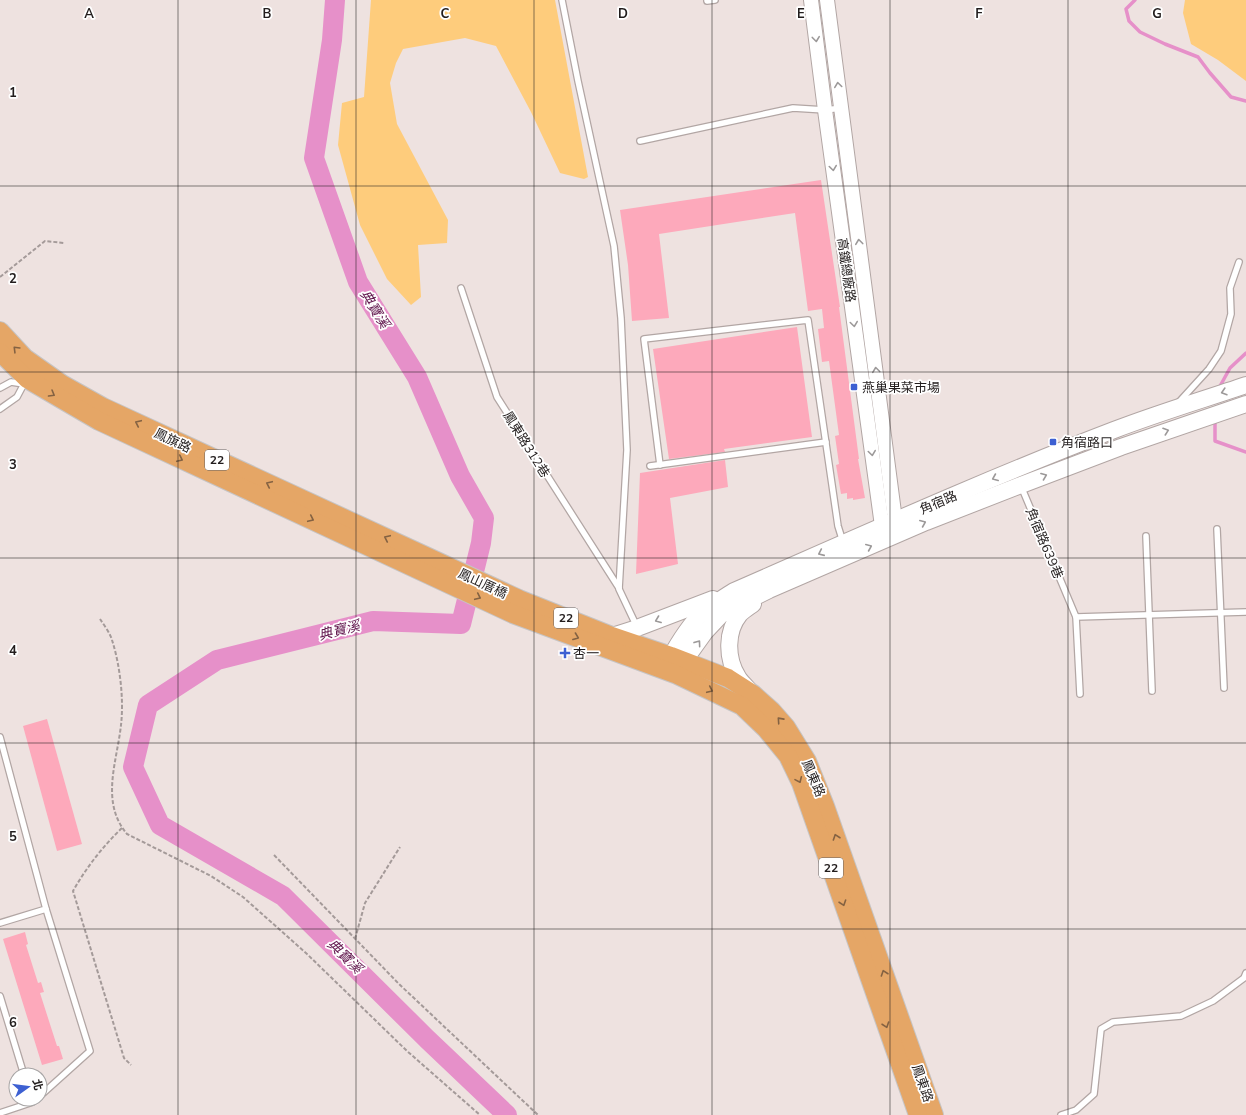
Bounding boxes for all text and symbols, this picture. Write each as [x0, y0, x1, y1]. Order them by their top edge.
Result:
text: A [84, 5, 94, 23]
text: B [263, 5, 272, 23]
text: C [441, 5, 450, 23]
text: D [618, 5, 628, 23]
text: E [797, 5, 805, 23]
text: F [975, 5, 983, 23]
text: G [1152, 5, 1162, 23]
one-way arrow [811, 36, 820, 42]
one-way arrow [834, 82, 843, 88]
text: 1 [9, 84, 17, 102]
one-way arrow [828, 165, 837, 171]
street label: 高鐵總廠路 [833, 237, 859, 304]
one-way arrow [855, 238, 864, 245]
text: 2 [9, 270, 17, 288]
water label: 典寶溪 [355, 286, 395, 334]
one-way arrow [849, 321, 858, 327]
one-way arrow [13, 346, 21, 353]
one-way arrow [871, 367, 880, 374]
place label: 燕巢果菜市場 [862, 379, 940, 397]
marker: 燕巢果菜市場 [849, 382, 859, 392]
one-way arrow [1220, 388, 1227, 396]
one-way arrow [48, 390, 55, 397]
street label: 鳳東路312巷 [499, 408, 554, 481]
one-way arrow [135, 420, 142, 428]
street label: 鳳旗路 [151, 425, 194, 457]
one-way arrow [1162, 428, 1169, 436]
place label: 角宿路口 [1061, 434, 1113, 452]
marker: 角宿路口 [1048, 437, 1058, 447]
road number: 22 [205, 450, 229, 470]
one-way arrow [867, 450, 876, 456]
one-way arrow [176, 454, 184, 462]
text: 3 [9, 456, 17, 474]
one-way arrow [1040, 472, 1047, 480]
one-way arrow [991, 473, 999, 481]
one-way arrow [265, 481, 273, 489]
street label: 角宿路 [917, 487, 960, 519]
street label: 角宿路639巷 [1021, 505, 1067, 582]
one-way arrow [307, 514, 314, 522]
one-way arrow [919, 520, 926, 528]
one-way arrow [383, 535, 391, 543]
one-way arrow [865, 544, 873, 552]
one-way arrow [817, 548, 825, 556]
street label: 鳳山厝橋 [455, 565, 510, 603]
one-way arrow [474, 592, 482, 600]
road number: 22 [554, 608, 578, 628]
water label: 典寶溪 [316, 616, 364, 645]
one-way arrow [654, 616, 661, 624]
one-way arrow [573, 633, 580, 641]
one-way arrow [693, 640, 700, 647]
text: 4 [9, 642, 17, 660]
place label: 杏一 [573, 645, 599, 663]
marker: 杏一 [560, 648, 570, 658]
one-way arrow [706, 685, 714, 693]
one-way arrow [778, 718, 785, 725]
street label: 鳳東路 [797, 757, 829, 800]
one-way arrow [794, 776, 802, 784]
text: 5 [9, 828, 17, 846]
one-way arrow [832, 833, 841, 840]
road number: 22 [819, 858, 843, 878]
one-way arrow [838, 899, 847, 906]
water label: 典寶溪 [323, 935, 368, 979]
one-way arrow [880, 969, 889, 976]
text: 6 [9, 1014, 17, 1032]
one-way arrow [882, 1022, 890, 1029]
street label: 鳳東路 [907, 1062, 937, 1105]
north arrow [8, 1067, 48, 1107]
text: 北 [29, 1078, 46, 1092]

